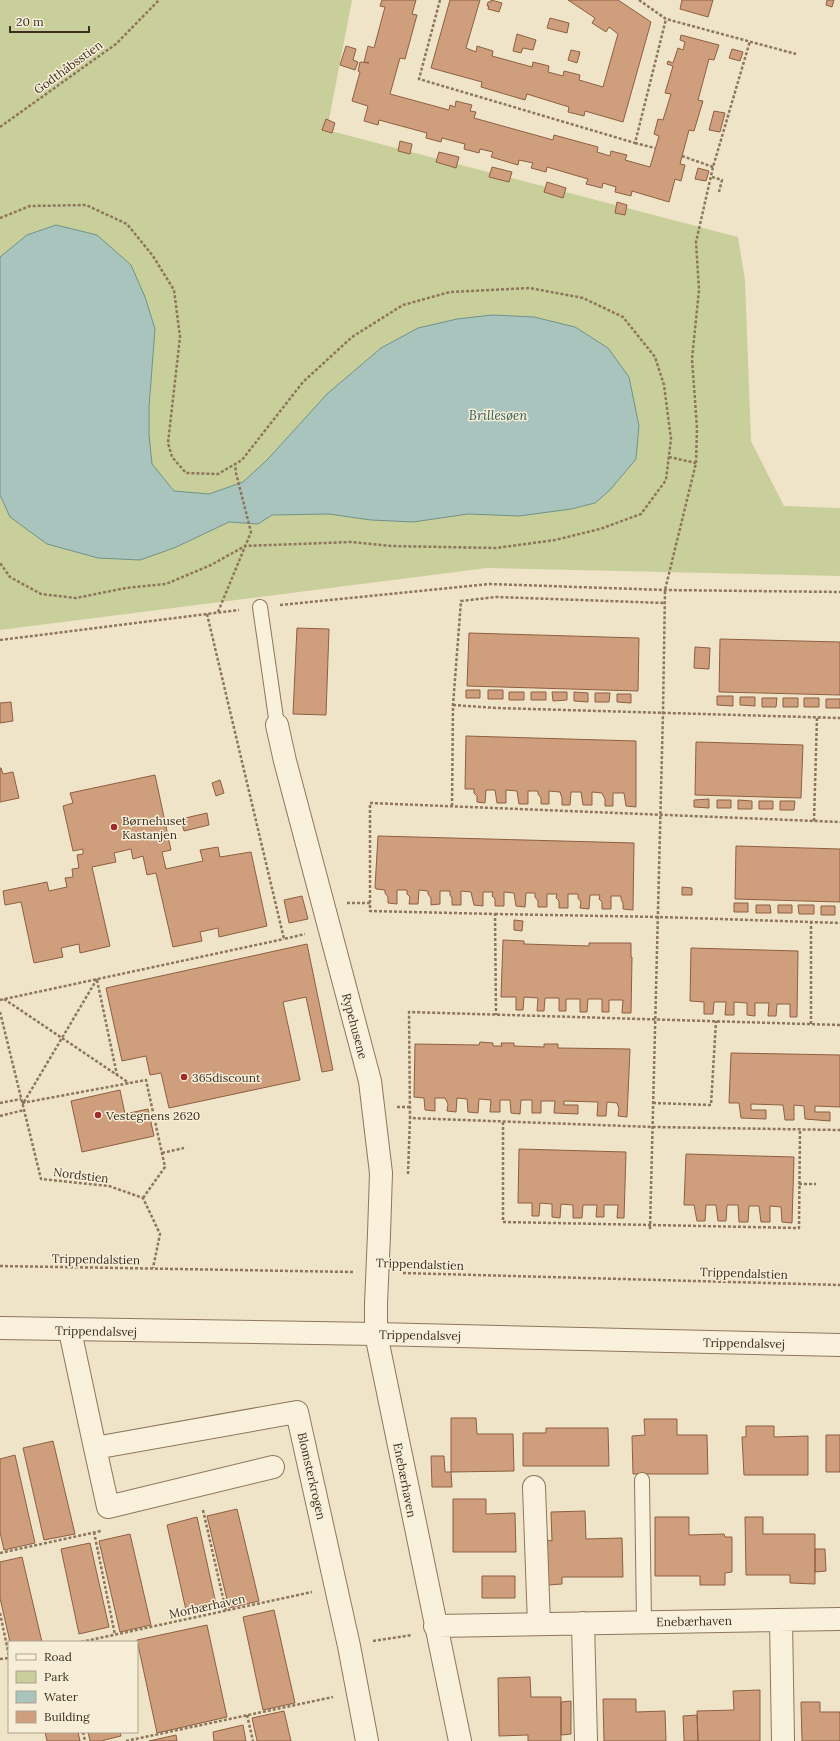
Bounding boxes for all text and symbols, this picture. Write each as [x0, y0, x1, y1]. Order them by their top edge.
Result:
scale bar [10, 8, 89, 34]
text: 20 m [16, 14, 44, 29]
street label: Godthåbsstien [31, 37, 105, 97]
water label: Brillesøen [469, 407, 527, 424]
place label: Børnehuset Kastanjen [122, 813, 187, 842]
marker: Børnehuset Kastanjen [109, 822, 119, 832]
street label: Rypehusene [339, 991, 371, 1061]
place label: 365discount [192, 1070, 261, 1085]
marker: 365discount [179, 1072, 189, 1082]
place label: Vestegnens 2620 [105, 1108, 200, 1123]
marker: Vestegnens 2620 [93, 1110, 103, 1120]
street label: Nordstien [52, 1164, 110, 1186]
street label: Trippendalstien [52, 1251, 140, 1267]
street label: Trippendalstien [376, 1255, 464, 1273]
street label: Trippendalstien [700, 1264, 788, 1282]
street label: Trippendalsvej [55, 1323, 137, 1339]
street label: Trippendalsvej [379, 1327, 461, 1343]
street label: Trippendalsvej [703, 1335, 785, 1351]
street label: Blomsterkrogen [295, 1431, 329, 1521]
street label: Enebærhaven [390, 1441, 420, 1519]
street label: Morbærhaven [167, 1591, 247, 1621]
street label: Enebærhaven [656, 1613, 732, 1629]
legend [8, 1641, 138, 1733]
text: Road [44, 1649, 72, 1664]
text: Park [44, 1669, 70, 1684]
text: Water [44, 1689, 79, 1704]
text: Building [44, 1709, 90, 1724]

